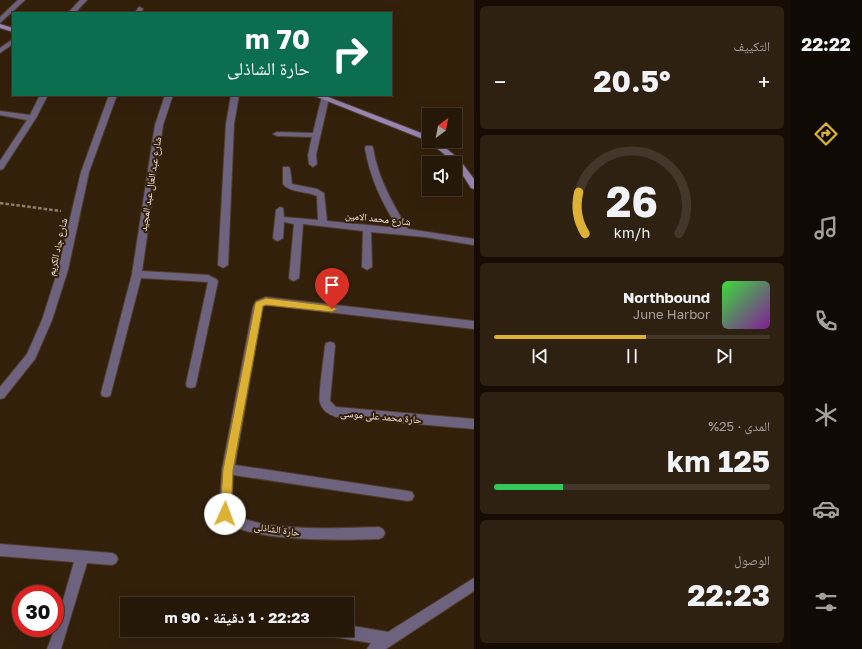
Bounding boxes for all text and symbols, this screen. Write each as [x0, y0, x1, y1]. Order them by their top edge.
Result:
text: 70 m [245, 22, 310, 55]
icon: right [324, 28, 376, 80]
text: 22:22 [801, 33, 851, 55]
text: التكييف [734, 38, 770, 54]
text: حارة الشاذلى [227, 57, 310, 79]
text: 20.5° [593, 63, 671, 99]
text: − [494, 68, 506, 95]
text: + [758, 68, 770, 95]
north arrow [422, 108, 462, 148]
map controls [422, 108, 462, 196]
icon: directions [812, 120, 840, 148]
street label: شارع عبد العال عبد المجيد [137, 136, 164, 232]
button: sound [422, 156, 462, 196]
text: 26 [606, 176, 658, 226]
street label: شارع محمد الامين [345, 209, 412, 228]
icon: music [812, 214, 840, 242]
street label: شارع جاد الكريم [45, 217, 72, 277]
text: km/h [614, 223, 650, 240]
pin [315, 268, 349, 309]
icon: arrive [321, 274, 343, 296]
text: Northbound [623, 288, 710, 306]
text: June Harbor [633, 306, 710, 322]
icon: phone [812, 307, 840, 335]
icon: previous [529, 345, 551, 367]
icon: pause [621, 345, 643, 367]
icon: next [713, 345, 735, 367]
icon: climate [812, 401, 840, 429]
street label: حارة محمد على موسى [340, 406, 423, 427]
text: المدى · 25% [708, 418, 770, 434]
text: 125 km [667, 443, 770, 479]
position arrow [204, 493, 246, 535]
icon: car [812, 495, 840, 523]
street label: حارة الشاذلى [253, 520, 301, 539]
text: الوصول [734, 552, 770, 568]
text: 22:23 [687, 577, 770, 613]
speed limit sign: 30 [12, 585, 64, 637]
icon: filters [812, 588, 840, 616]
text: 22:23 · 1 دقيقة · 90 m [164, 608, 310, 626]

